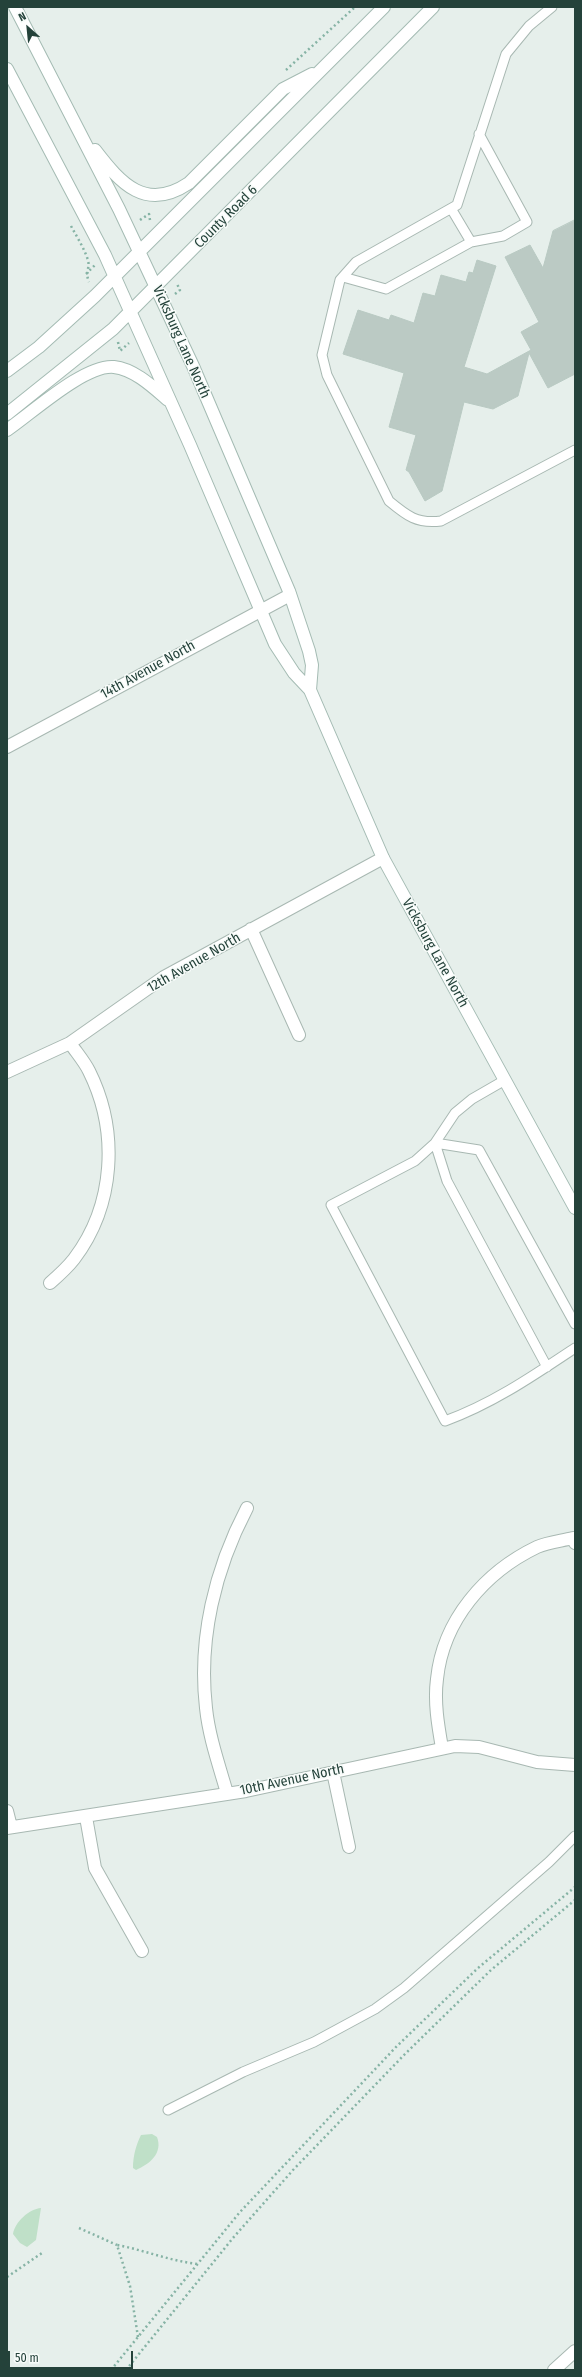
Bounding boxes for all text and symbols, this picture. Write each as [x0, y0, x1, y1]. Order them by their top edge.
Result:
north arrow [8, 8, 48, 48]
text: N [16, 10, 28, 24]
street label: County Road 6 [191, 182, 261, 252]
street label: Vicksburg Lane North [149, 283, 213, 401]
street label: 14th Avenue North [98, 637, 198, 703]
street label: Vicksburg Lane North [398, 896, 472, 1010]
street label: 12th Avenue North [144, 929, 244, 997]
street label: 10th Avenue North [238, 1761, 346, 1799]
scale bar [10, 2343, 135, 2369]
text: 50 m [15, 2351, 39, 2365]

